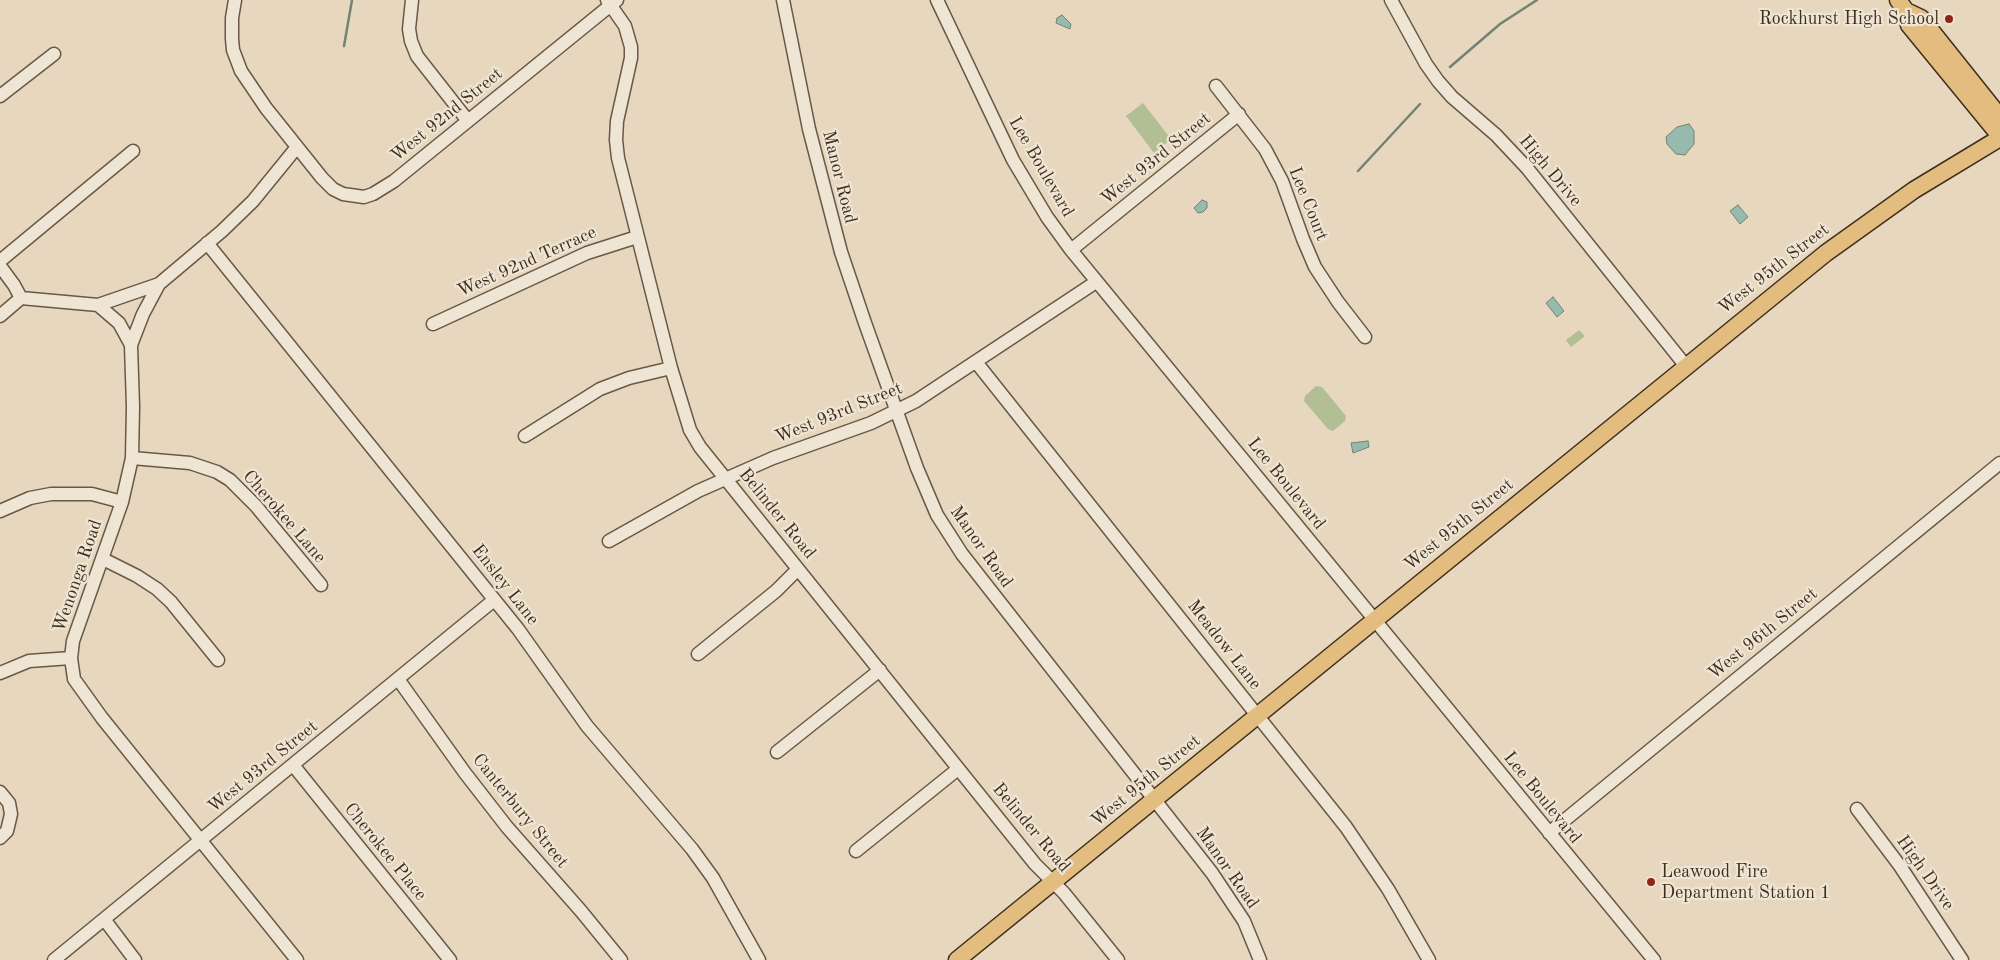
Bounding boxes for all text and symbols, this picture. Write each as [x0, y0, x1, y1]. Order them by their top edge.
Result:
place label: Rockhurst High School [1759, 8, 1939, 30]
marker: Rockhurst High School [1943, 13, 1955, 25]
street label: West 92nd Street [387, 63, 507, 167]
street label: West 93rd Street [1097, 108, 1215, 210]
street label: Lee Boulevard [1004, 113, 1078, 221]
street label: Manor Road [817, 128, 861, 226]
street label: High Drive [1514, 131, 1586, 211]
street label: Lee Court [1283, 164, 1333, 244]
street label: West 95th Street [1714, 219, 1834, 319]
street label: West 92nd Terrace [454, 222, 600, 302]
street label: West 93rd Street [772, 378, 906, 448]
street label: Lee Boulevard [1242, 434, 1330, 534]
street label: Belinder Road [734, 464, 820, 564]
street label: Cherokee Lane [238, 466, 330, 568]
street label: West 95th Street [1400, 474, 1518, 576]
street label: Manor Road [945, 502, 1017, 592]
street label: Wenonga Road [49, 517, 107, 635]
street label: Ensley Lane [467, 540, 543, 630]
street label: West 96th Street [1704, 583, 1822, 685]
street label: Meadow Lane [1182, 596, 1266, 694]
street label: West 93rd Street [204, 716, 322, 818]
street label: West 95th Street [1087, 730, 1205, 832]
street label: Lee Boulevard [1498, 748, 1586, 848]
street label: Canterbury Street [467, 749, 573, 873]
street label: Belinder Road [987, 779, 1075, 877]
street label: Cherokee Place [339, 799, 431, 905]
street label: Manor Road [1191, 823, 1263, 913]
street label: High Drive [1891, 831, 1959, 915]
place label: Leawood Fire Department Station 1 [1661, 861, 1830, 904]
marker: Leawood Fire Department Station 1 [1645, 876, 1657, 888]

